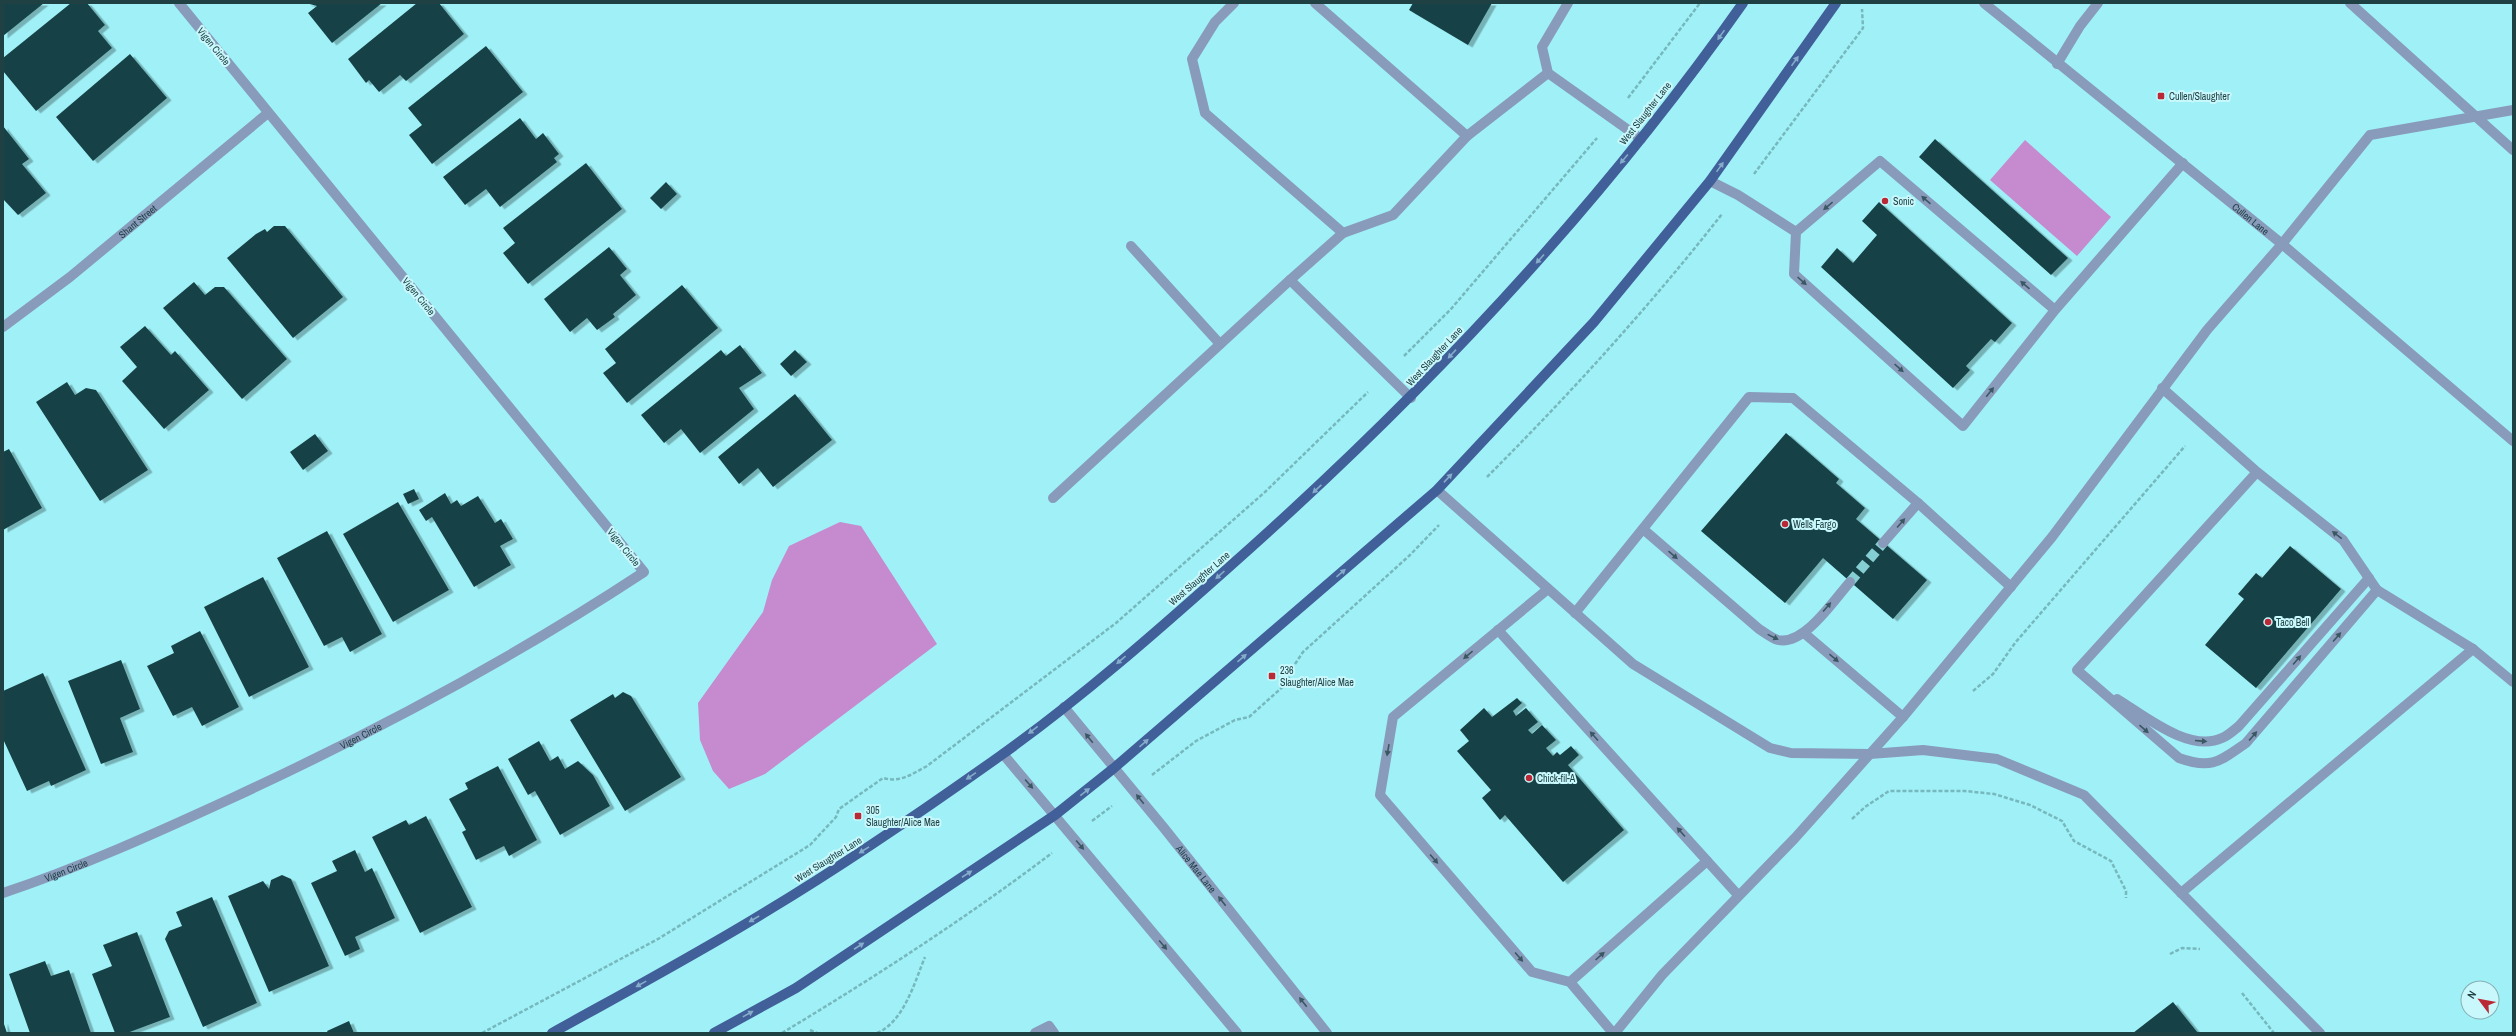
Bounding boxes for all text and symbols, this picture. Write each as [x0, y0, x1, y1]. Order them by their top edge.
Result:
street label: Vigen Circle [194, 25, 233, 68]
one-way arrow [1717, 30, 1725, 40]
one-way arrow [1791, 56, 1799, 66]
street label: West Slaughter Lane [1617, 79, 1674, 147]
place label: Cullen/Slaughter [2169, 90, 2230, 103]
marker: Cullen/Slaughter [2156, 91, 2166, 101]
one-way arrow [1619, 154, 1628, 165]
one-way arrow [1716, 162, 1724, 173]
place label: Sonic [1893, 195, 1914, 208]
marker: Sonic [1880, 196, 1890, 206]
one-way arrow [1921, 196, 1932, 205]
street label: Cullen Lane [2229, 200, 2272, 238]
one-way arrow [1822, 201, 1833, 210]
street label: Shant Street [116, 202, 160, 241]
one-way arrow [1535, 253, 1544, 264]
street label: Vigen Circle [399, 275, 438, 318]
one-way arrow [1797, 277, 1807, 286]
one-way arrow [2020, 280, 2030, 290]
street label: West Slaughter Lane [1404, 324, 1465, 389]
one-way arrow [1448, 350, 1457, 359]
one-way arrow [1893, 364, 1904, 373]
one-way arrow [1986, 386, 1994, 397]
one-way arrow [1443, 473, 1453, 483]
one-way arrow [1312, 484, 1322, 493]
place label: Wells Fargo [1793, 518, 1837, 531]
one-way arrow [1896, 518, 1905, 528]
marker: Wells Fargo [1780, 519, 1790, 529]
street label: Vigen Circle [604, 526, 643, 569]
one-way arrow [2331, 531, 2342, 540]
street label: West Slaughter Lane [1166, 548, 1233, 608]
one-way arrow [1668, 550, 1678, 559]
one-way arrow [1335, 569, 1346, 578]
one-way arrow [1215, 571, 1225, 580]
one-way arrow [1822, 603, 1831, 612]
place label: Taco Bell [2276, 616, 2310, 629]
marker: Taco Bell [2263, 617, 2273, 627]
one-way arrow [2333, 632, 2342, 642]
one-way arrow [1767, 634, 1779, 640]
one-way arrow [1463, 651, 1473, 660]
one-way arrow [1237, 654, 1248, 663]
one-way arrow [1829, 654, 1839, 663]
one-way arrow [1116, 655, 1127, 664]
one-way arrow [2292, 655, 2301, 665]
place label: 236 Slaughter/Alice Mae [1280, 664, 1354, 689]
marker: 236 Slaughter/Alice Mae [1267, 671, 1277, 681]
street label: Vigen Circle [338, 720, 384, 752]
one-way arrow [2139, 724, 2149, 733]
one-way arrow [1028, 726, 1039, 735]
one-way arrow [1589, 730, 1598, 741]
one-way arrow [2248, 730, 2257, 741]
one-way arrow [1085, 733, 1094, 744]
one-way arrow [2195, 738, 2207, 744]
one-way arrow [1139, 739, 1148, 748]
one-way arrow [1384, 743, 1390, 756]
one-way arrow [966, 772, 976, 780]
place label: Chick-fil-A [1537, 772, 1576, 785]
marker: Chick-fil-A [1524, 773, 1534, 783]
one-way arrow [1024, 778, 1033, 789]
one-way arrow [1079, 787, 1090, 796]
one-way arrow [1136, 794, 1145, 805]
place label: 305 Slaughter/Alice Mae [866, 804, 940, 829]
marker: 305 Slaughter/Alice Mae [853, 811, 863, 821]
one-way arrow [1676, 827, 1685, 837]
street label: West Slaughter Lane [792, 833, 864, 885]
one-way arrow [1076, 839, 1085, 850]
street label: Alice Mae Lane [1173, 842, 1219, 896]
one-way arrow [858, 846, 870, 853]
one-way arrow [1430, 853, 1439, 864]
street label: Vigen Circle [43, 856, 90, 885]
one-way arrow [961, 871, 973, 878]
one-way arrow [1218, 895, 1227, 906]
one-way arrow [748, 915, 760, 922]
one-way arrow [1159, 939, 1168, 950]
one-way arrow [853, 942, 864, 950]
one-way arrow [1515, 952, 1524, 962]
one-way arrow [1594, 952, 1605, 961]
one-way arrow [635, 980, 647, 987]
north arrow [2460, 980, 2500, 1020]
text: N [2464, 988, 2479, 1001]
one-way arrow [1299, 997, 1307, 1008]
one-way arrow [742, 1011, 754, 1018]

